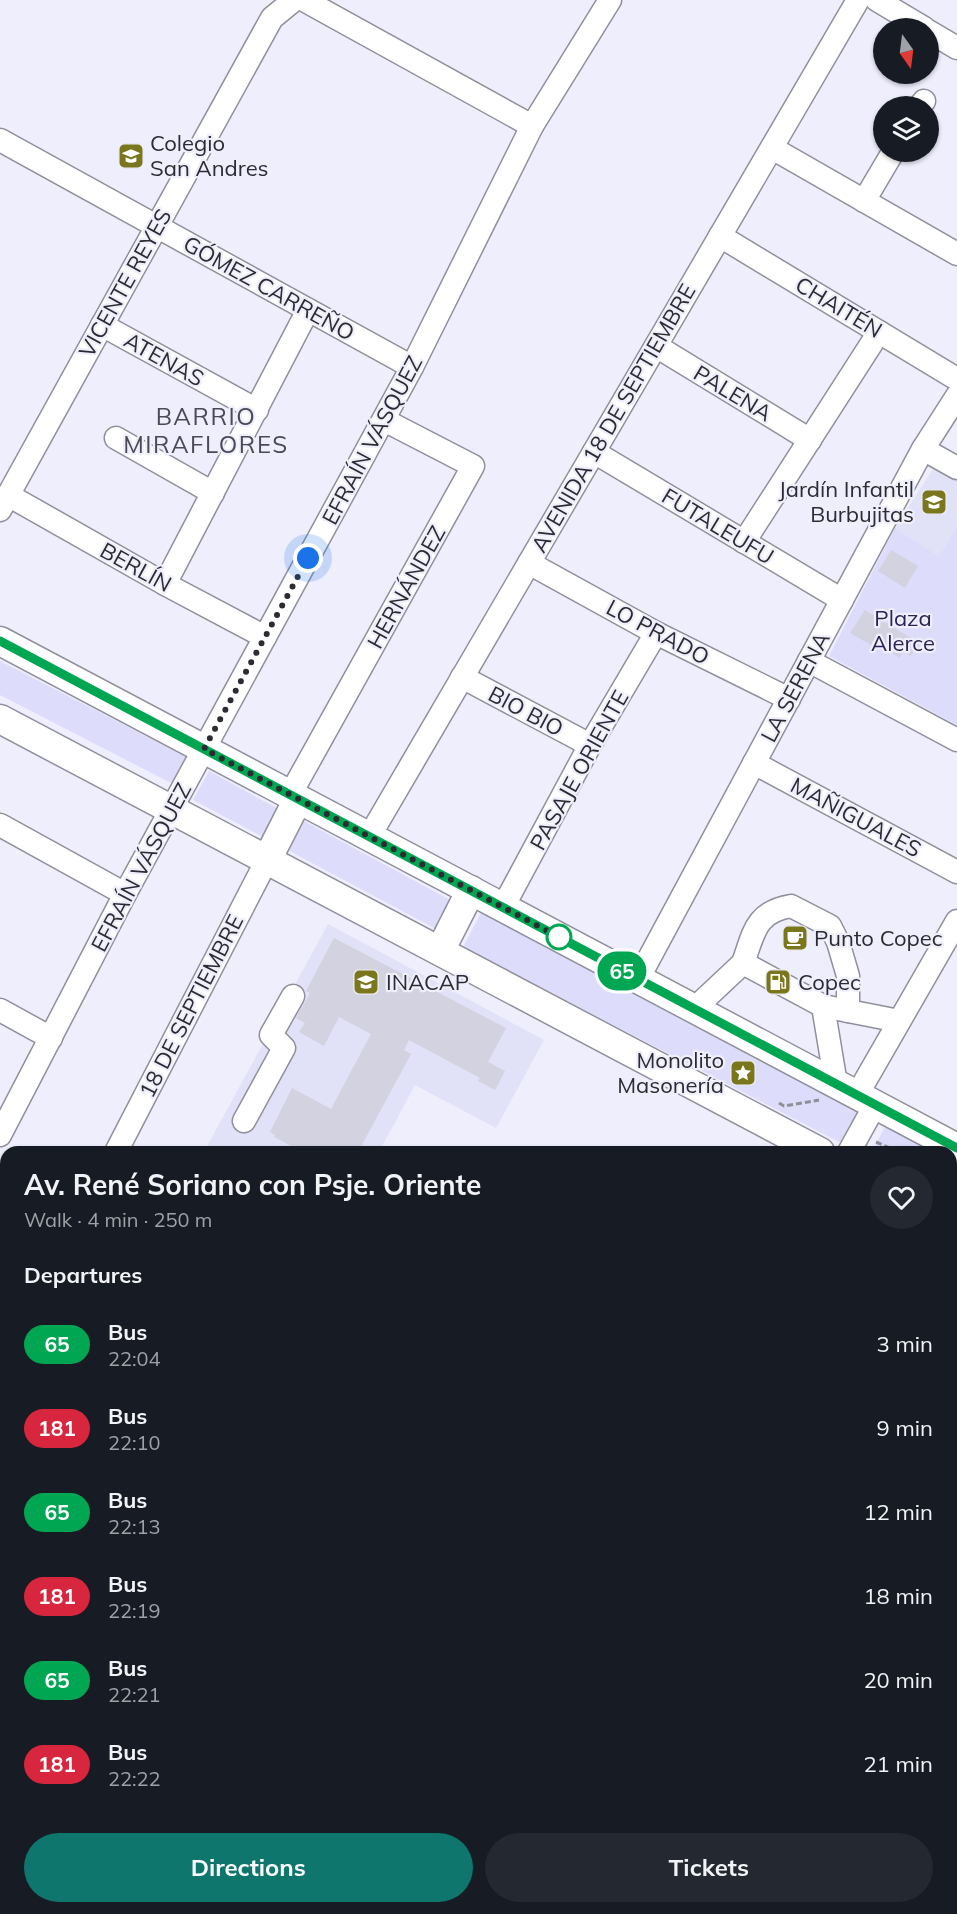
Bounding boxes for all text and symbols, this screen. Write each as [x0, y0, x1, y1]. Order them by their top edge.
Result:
north arrow [873, 18, 939, 84]
map controls [873, 18, 939, 162]
button: layers [873, 96, 939, 162]
place label: Colegio San Andres [150, 129, 269, 182]
school or university icon: Colegio San Andres [116, 141, 146, 171]
street label: VICENTE REYES [73, 204, 177, 362]
street label: GÓMEZ CARREÑO [179, 229, 359, 347]
street label: CHAITÉN [790, 270, 888, 344]
street label: AVENIDA 18 DE SEPTIEMBRE [525, 279, 701, 557]
street label: ATENAS [119, 326, 209, 392]
street label: EFRAÍN VÁSQUEZ [316, 351, 428, 529]
street label: PALENA [689, 359, 777, 427]
district label: BARRIO MIRAFLORES [123, 401, 289, 459]
place label: Jardín Infantil Burbujitas [778, 475, 914, 528]
street label: FUTALEUFU [657, 482, 779, 570]
school or university icon: Jardín Infantil Burbujitas [919, 487, 949, 517]
street label: HERNÁNDEZ [361, 520, 451, 654]
street label: BERLÍN [95, 536, 177, 598]
your location [293, 543, 323, 573]
street label: LO PRADO [602, 593, 714, 671]
park label: Plaza Alerce [871, 604, 935, 657]
street label: LA SERENA [754, 627, 836, 747]
street label: BIO BIO [484, 680, 568, 742]
street label: PASAJE ORIENTE [523, 685, 635, 855]
street label: MAÑIGUALES [786, 771, 926, 863]
street label: EFRAÍN VÁSQUEZ [85, 778, 197, 956]
street label: 18 DE SEPTIEMBRE [133, 910, 249, 1102]
cafe icon: Punto Copec [780, 923, 810, 953]
unlabelled marker [546, 924, 572, 950]
place label: Punto Copec [814, 924, 943, 952]
line badge: 65 [595, 952, 649, 990]
text: 65 [609, 958, 635, 984]
school or university icon: INACAP [351, 967, 381, 997]
fuel station icon: Copec [763, 967, 793, 997]
place label: INACAP [386, 968, 469, 996]
place label: Copec [798, 968, 861, 996]
place label: Monolito Masonería [617, 1046, 724, 1099]
place icon: Monolito Masonería [728, 1058, 758, 1088]
button: heart [870, 1166, 933, 1229]
text: Av. René Soriano con Psje. Oriente [24, 1167, 481, 1202]
text: Walk · 4 min · 250 m [24, 1207, 212, 1232]
text: Departures [24, 1261, 142, 1289]
text: Bus [108, 1318, 147, 1346]
text: 3 min [877, 1330, 933, 1358]
text: 65 [44, 1331, 70, 1357]
text: 22:04 [108, 1346, 161, 1371]
text: Bus [108, 1402, 147, 1430]
text: 9 min [877, 1414, 933, 1442]
text: 181 [38, 1415, 76, 1441]
text: 22:10 [108, 1430, 161, 1455]
text: Bus [108, 1486, 147, 1514]
text: 12 min [863, 1498, 933, 1526]
text: 65 [44, 1499, 70, 1525]
text: 22:13 [108, 1514, 161, 1539]
text: Bus [108, 1570, 147, 1598]
text: 18 min [863, 1582, 933, 1610]
text: 181 [38, 1583, 76, 1609]
text: 22:19 [108, 1598, 161, 1623]
text: Bus [108, 1654, 147, 1682]
text: 20 min [863, 1666, 933, 1694]
text: 65 [44, 1667, 70, 1693]
text: 22:21 [108, 1682, 161, 1707]
text: Bus [108, 1738, 147, 1766]
text: 21 min [863, 1750, 933, 1778]
text: 181 [38, 1751, 76, 1777]
text: 22:22 [108, 1766, 161, 1791]
button: Directions [24, 1833, 473, 1902]
button: Tickets [485, 1833, 933, 1902]

